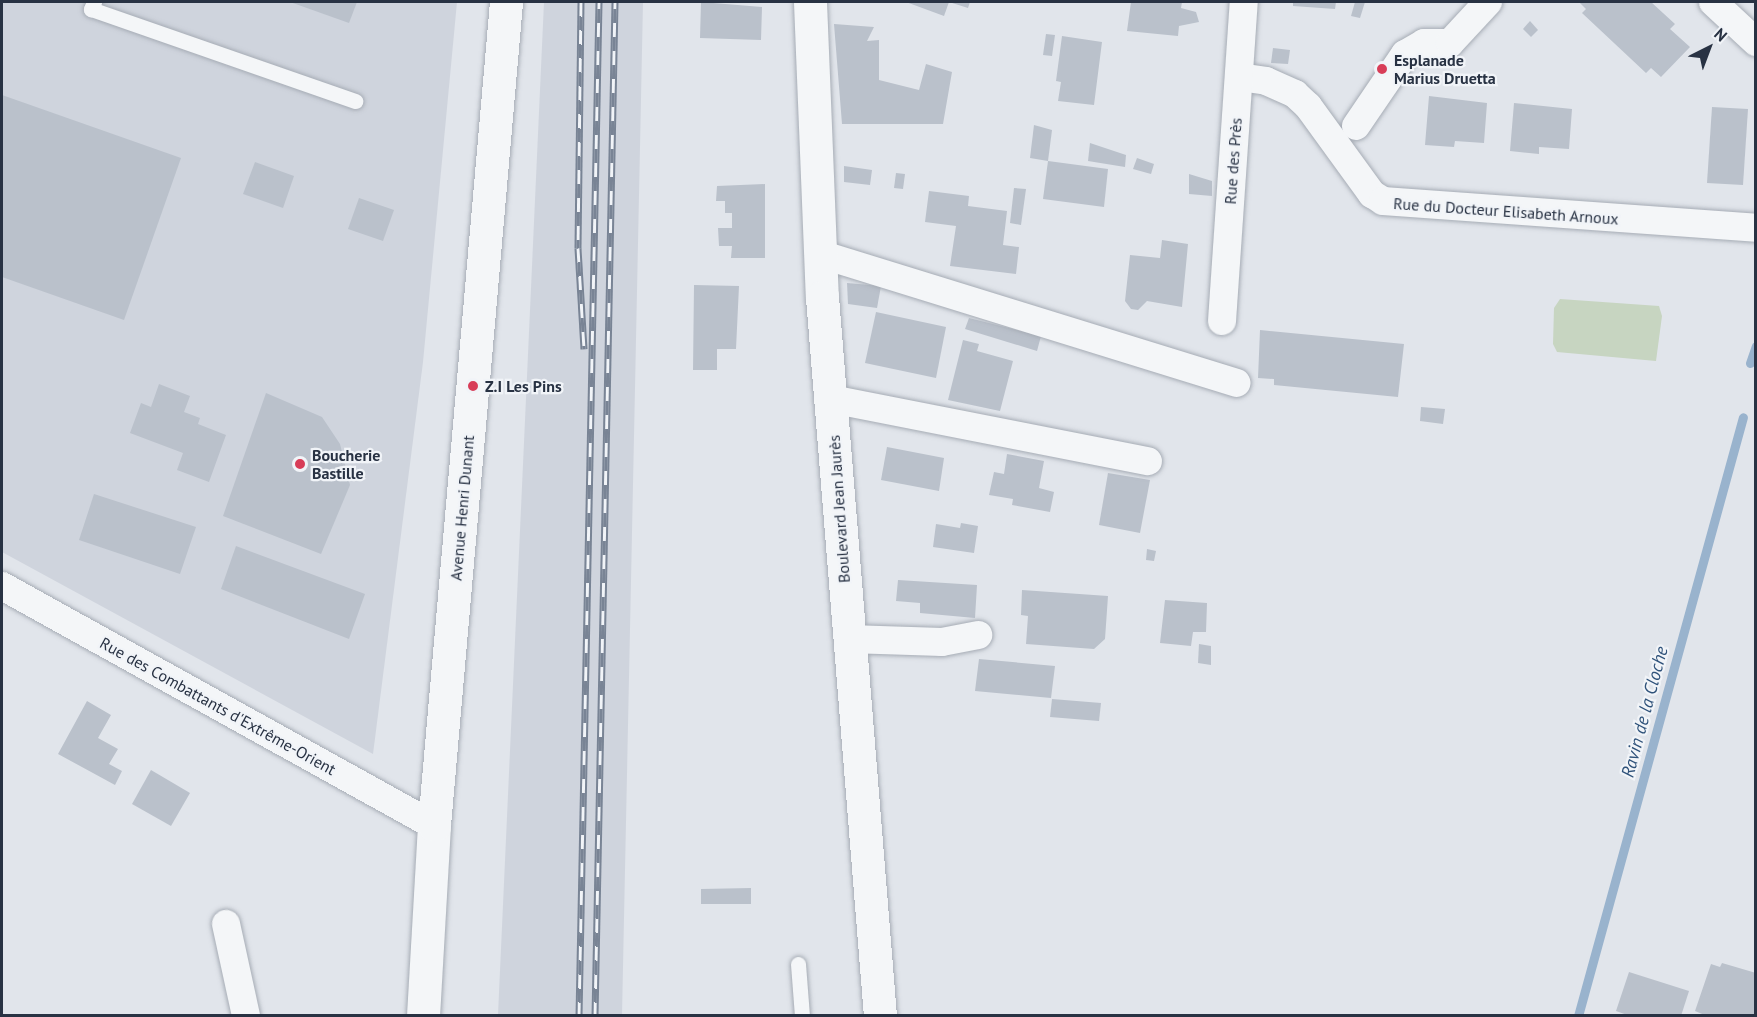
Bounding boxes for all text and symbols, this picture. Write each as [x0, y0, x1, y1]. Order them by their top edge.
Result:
north arrow [1679, 18, 1739, 78]
text: N [1710, 24, 1732, 46]
place label: Esplanade Marius Druetta [1394, 50, 1496, 88]
marker: Esplanade Marius Druetta [1375, 62, 1389, 76]
street label: Rue des Près [1220, 117, 1246, 205]
street label: Rue du Docteur Elisabeth Arnoux [1392, 194, 1620, 228]
place label: Z.I Les Pins [485, 376, 562, 396]
marker: Z.I Les Pins [466, 379, 480, 393]
street label: Boulevard Jean Jaurès [824, 434, 854, 584]
street label: Avenue Henri Dunant [446, 435, 478, 581]
place label: Boucherie Bastille [312, 445, 380, 483]
marker: Boucherie Bastille [293, 457, 307, 471]
street label: Rue des Combattants d'Extrême-Orient [97, 633, 339, 779]
water label: Ravin de la Cloche [1617, 644, 1673, 780]

